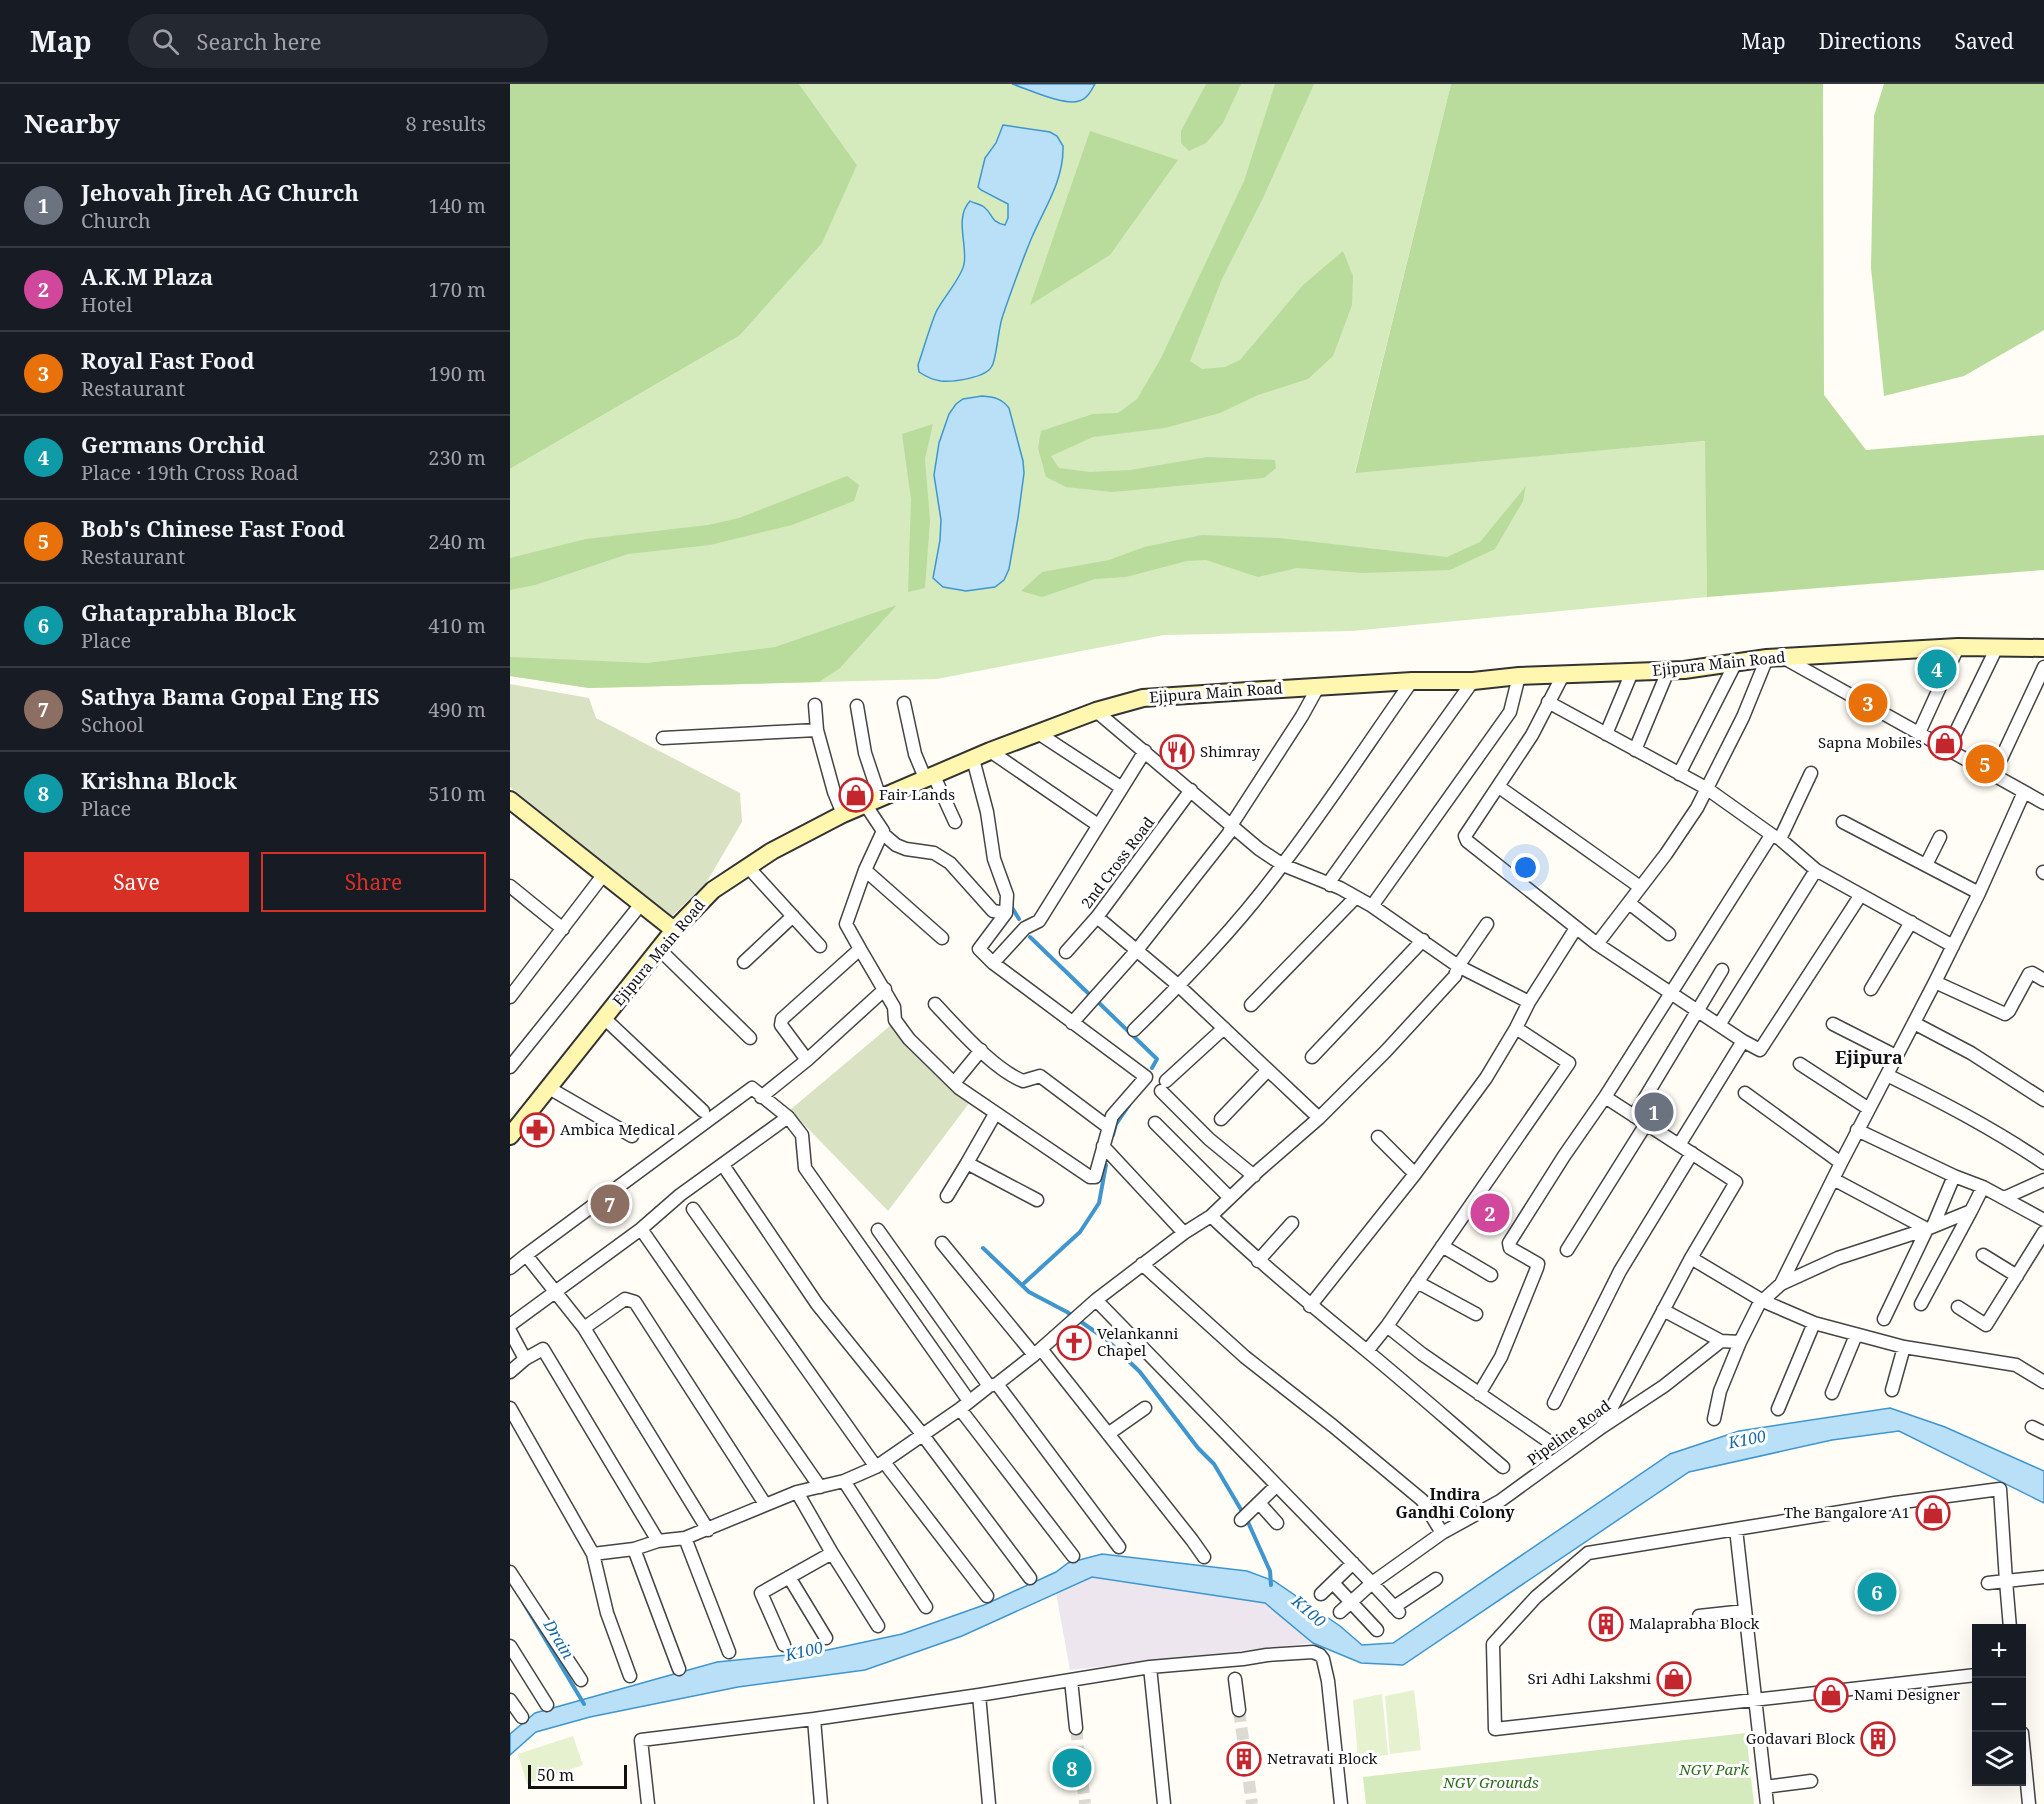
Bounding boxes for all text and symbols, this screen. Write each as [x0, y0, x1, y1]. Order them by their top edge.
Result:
search box [128, 14, 548, 68]
text: Map [30, 22, 92, 60]
icon: search [149, 25, 182, 58]
text: Search here [197, 26, 321, 56]
text: Map [1741, 27, 1786, 55]
text: Directions [1819, 27, 1921, 55]
text: Saved [1954, 27, 2014, 55]
text: Nearby [24, 105, 120, 141]
text: 8 results [406, 110, 486, 137]
text: Jehovah Jireh AG Church [81, 177, 359, 207]
text: 1 [38, 192, 49, 219]
text: 140 m [428, 192, 486, 219]
text: Church [81, 207, 151, 234]
text: A.K.M Plaza [81, 261, 213, 291]
text: 2 [38, 276, 49, 303]
text: 170 m [428, 276, 486, 303]
text: Hotel [81, 291, 132, 318]
text: Royal Fast Food [81, 345, 254, 375]
text: 3 [38, 360, 49, 387]
text: 190 m [428, 360, 486, 387]
text: Restaurant [81, 375, 185, 402]
text: Germans Orchid [81, 429, 265, 459]
text: 4 [38, 444, 49, 471]
text: 230 m [428, 444, 486, 471]
text: Place · 19th Cross Road [81, 459, 298, 486]
text: Bob's Chinese Fast Food [81, 513, 345, 543]
text: 5 [38, 528, 49, 555]
text: 240 m [428, 528, 486, 555]
text: Restaurant [81, 543, 185, 570]
text: Ghataprabha Block [81, 597, 296, 627]
text: 6 [38, 612, 49, 639]
text: 410 m [428, 612, 486, 639]
text: Place [81, 627, 131, 654]
street label: Ejipura Main Road [1651, 646, 1786, 680]
pin: 4 [1918, 646, 1956, 692]
street label: Ejipura Main Road [1149, 677, 1283, 707]
pin: 3 [1848, 680, 1888, 726]
text: Sathya Bama Gopal Eng HS [81, 681, 379, 711]
text: 7 [38, 696, 49, 723]
text: 490 m [428, 696, 486, 723]
text: School [81, 711, 144, 738]
shop icon: Sapna Mobiles [1927, 725, 1963, 761]
place label: Sapna Mobiles [1818, 732, 1922, 752]
restaurant icon: Shimray [1159, 734, 1195, 770]
place label: Shimray [1200, 741, 1261, 761]
pin: 5 [1966, 742, 2004, 786]
text: Krishna Block [81, 765, 237, 795]
shop icon: Fair Lands [838, 777, 874, 813]
text: 8 [38, 780, 49, 807]
text: 510 m [428, 780, 486, 807]
place label: Fair Lands [879, 784, 955, 804]
text: Place [81, 795, 131, 822]
street label: 2nd Cross Road [1076, 813, 1158, 912]
button: Save [24, 852, 249, 912]
button: Share [261, 852, 486, 912]
your location [1511, 853, 1540, 882]
street label: Ejipura Main Road [608, 895, 709, 1010]
district label: Ejipura [1835, 1045, 1903, 1069]
pin: 1 [1634, 1090, 1674, 1134]
pharmacy icon: Ambica Medical [519, 1112, 555, 1148]
place label: Ambica Medical [560, 1119, 675, 1139]
pin: 7 [590, 1182, 630, 1226]
pin: 2 [1470, 1190, 1510, 1236]
place label: Velankanni Chapel [1097, 1323, 1179, 1360]
church icon: Velankanni Chapel [1056, 1325, 1092, 1361]
street label: Pipeline Road [1523, 1395, 1614, 1469]
water label: K100 [1725, 1425, 1768, 1454]
district label: Indira Gandhi Colony [1395, 1483, 1515, 1523]
shop icon: The Bangalore A1 [1915, 1495, 1951, 1531]
place label: The Bangalore A1 [1784, 1502, 1910, 1522]
pin: 6 [1858, 1570, 1896, 1614]
water label: K100 [1287, 1590, 1331, 1632]
building icon: Malaprabha Block [1588, 1606, 1624, 1642]
place label: Malaprabha Block [1629, 1613, 1760, 1633]
water label: Drain [538, 1614, 580, 1663]
map controls [1972, 1624, 2026, 1786]
button: + [1972, 1624, 2026, 1678]
water label: K100 [782, 1636, 825, 1666]
shop icon: Sri Adhi Lakshmi [1656, 1661, 1692, 1697]
place label: Sri Adhi Lakshmi [1528, 1668, 1651, 1688]
shop icon: Nami Designer [1813, 1677, 1849, 1713]
button: − [1972, 1678, 2026, 1732]
place label: Nami Designer [1854, 1684, 1960, 1704]
building icon: Godavari Block [1860, 1721, 1896, 1757]
place label: Godavari Block [1746, 1728, 1855, 1748]
button: layers [1972, 1732, 2026, 1786]
building icon: Netravati Block [1226, 1741, 1262, 1777]
pin: 8 [1052, 1746, 1092, 1790]
place label: Netravati Block [1267, 1748, 1378, 1768]
park label: NGV Park [1678, 1759, 1749, 1779]
scale bar [528, 1762, 627, 1790]
text: 50 m [537, 1764, 574, 1786]
park label: NGV Grounds [1442, 1772, 1539, 1792]

